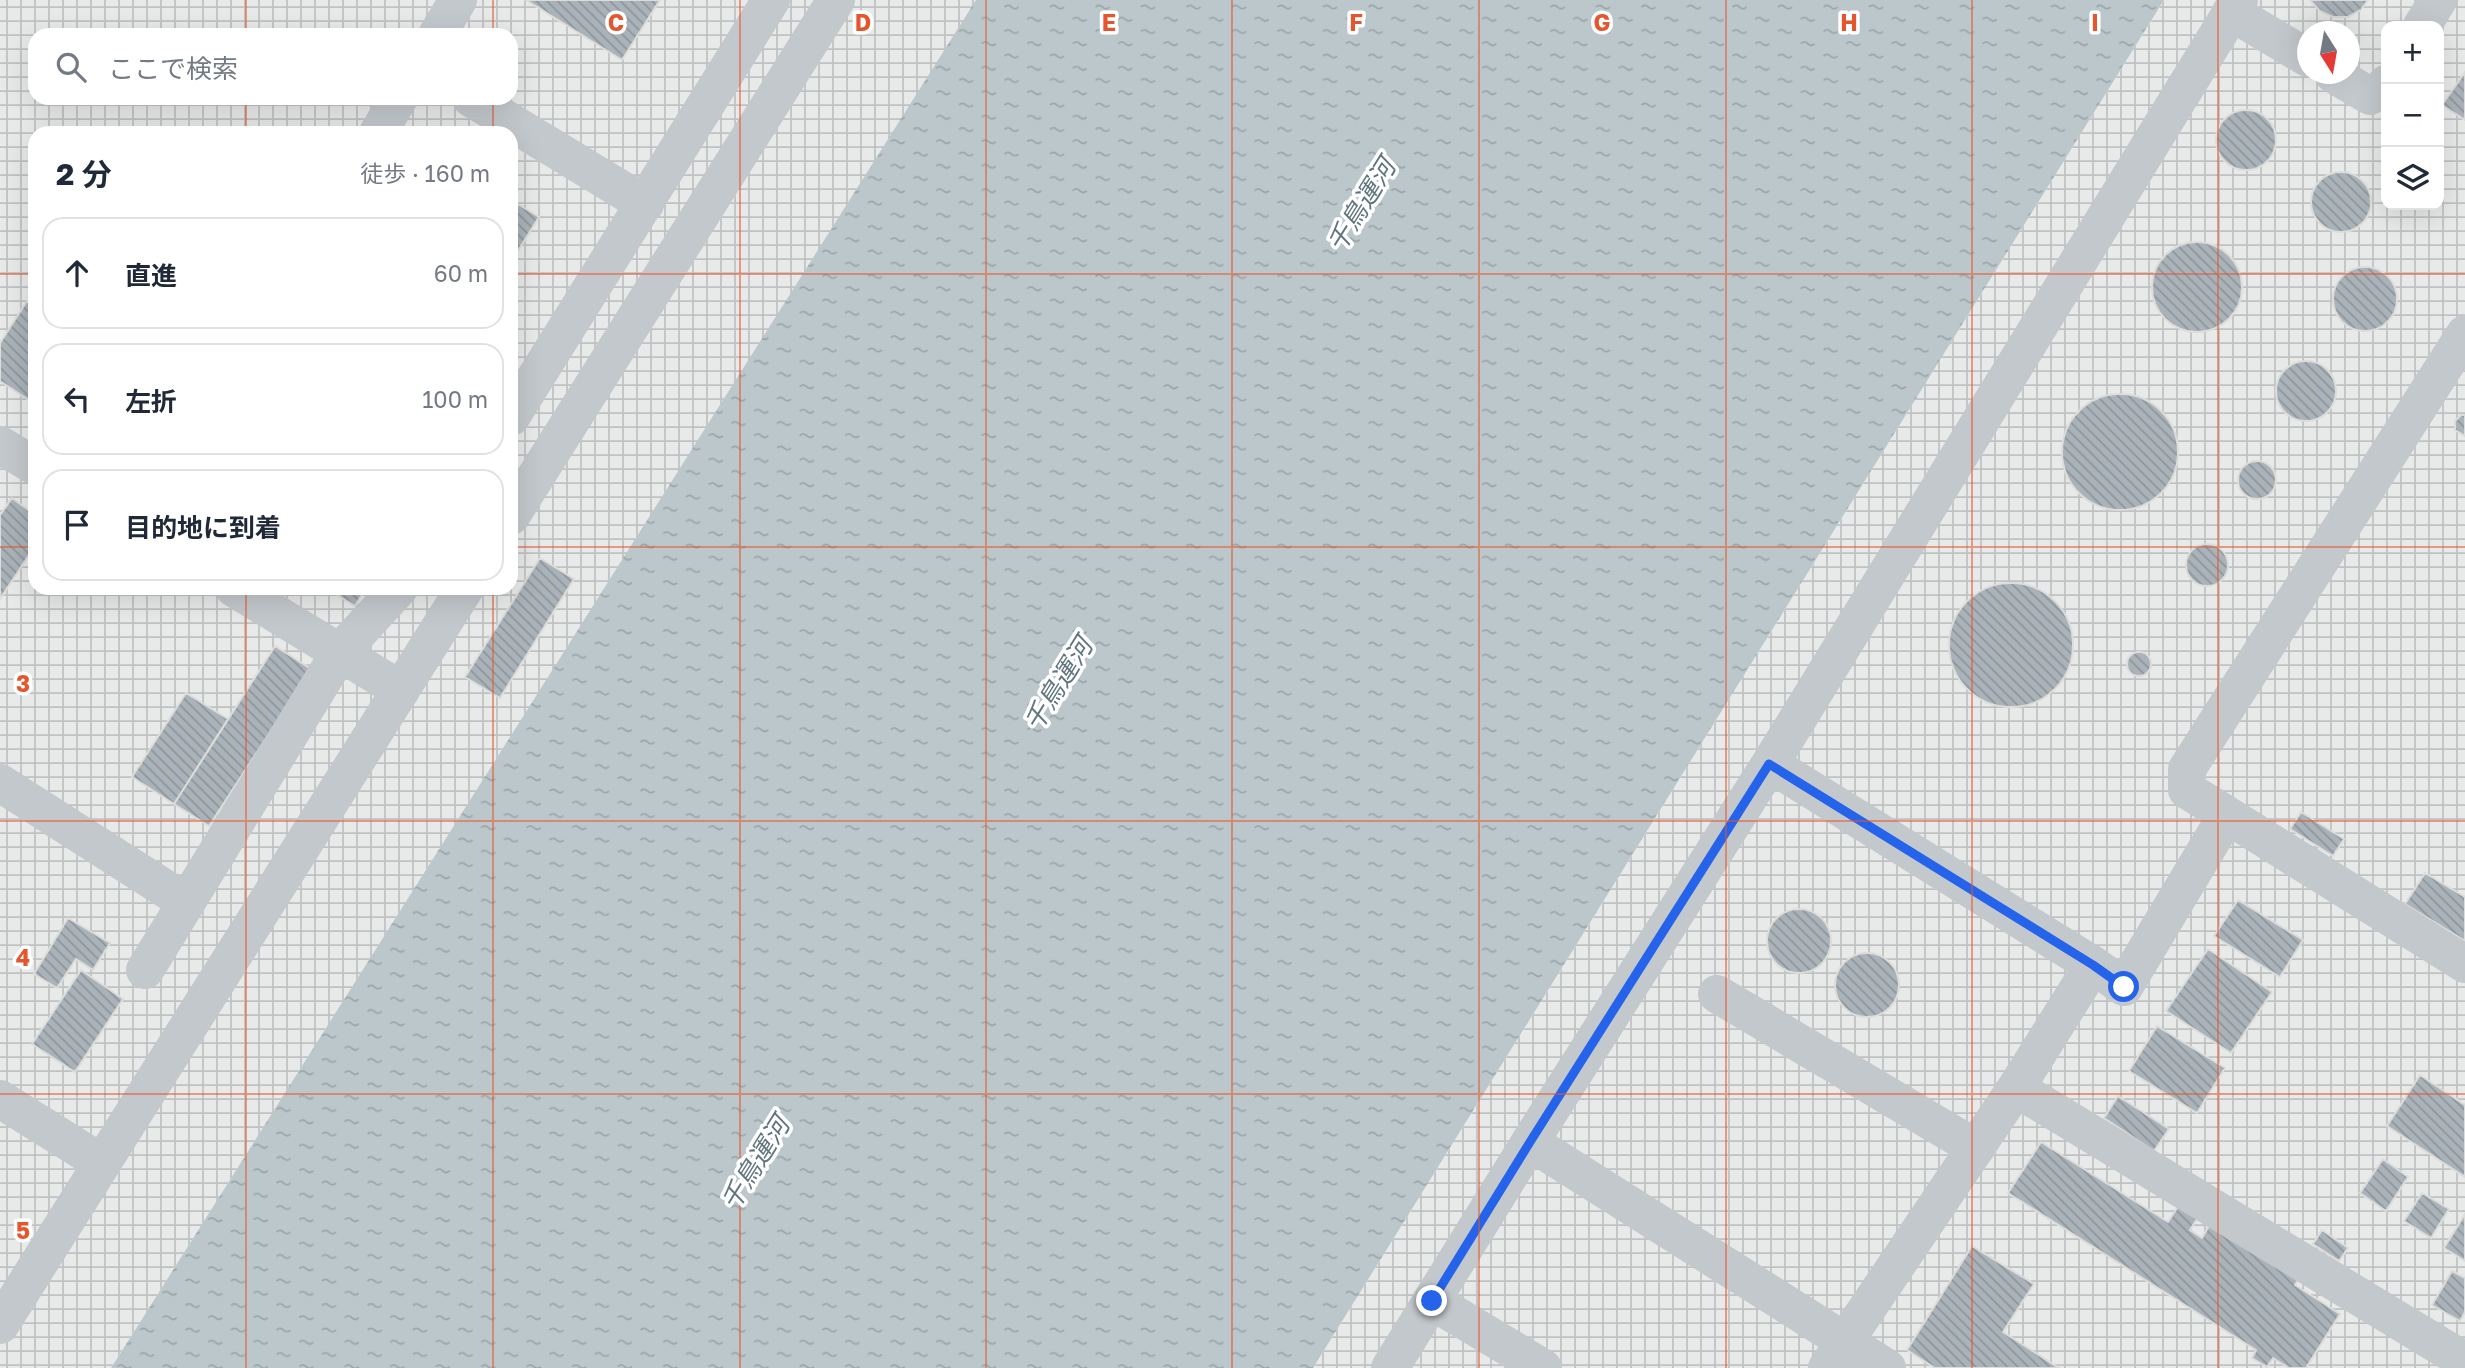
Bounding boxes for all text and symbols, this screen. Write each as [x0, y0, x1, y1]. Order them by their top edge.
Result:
text: C [608, 8, 624, 36]
text: D [855, 8, 871, 36]
text: E [1102, 8, 1116, 36]
text: F [1349, 8, 1363, 36]
text: G [1594, 8, 1610, 36]
text: H [1840, 8, 1858, 36]
text: I [2091, 8, 2099, 36]
north arrow [2297, 21, 2360, 84]
map controls [2381, 21, 2444, 210]
button: + [2381, 21, 2444, 84]
search box [28, 28, 518, 105]
icon: search [52, 48, 90, 86]
text: ここで検索 [108, 53, 238, 84]
button: − [2381, 84, 2444, 147]
button: layers [2381, 147, 2444, 210]
water label: 千鳥運河 [1320, 148, 1404, 257]
text: 2 分 [56, 156, 112, 192]
text: 徒歩 · 160 m [360, 159, 490, 187]
icon: ahead [58, 254, 96, 292]
text: 60 m [434, 259, 488, 287]
text: 直進 [125, 260, 177, 291]
icon: left [58, 380, 96, 418]
text: 100 m [422, 385, 488, 413]
text: 左折 [125, 386, 177, 417]
icon: arrive [58, 506, 96, 544]
text: 目的地に到着 [125, 512, 281, 543]
water label: 千鳥運河 [1017, 627, 1101, 736]
text: 3 [16, 669, 30, 697]
text: 4 [16, 943, 30, 971]
route start [2108, 971, 2139, 1002]
water label: 千鳥運河 [714, 1106, 798, 1215]
text: 5 [16, 1216, 30, 1244]
route end [1416, 1285, 1447, 1316]

